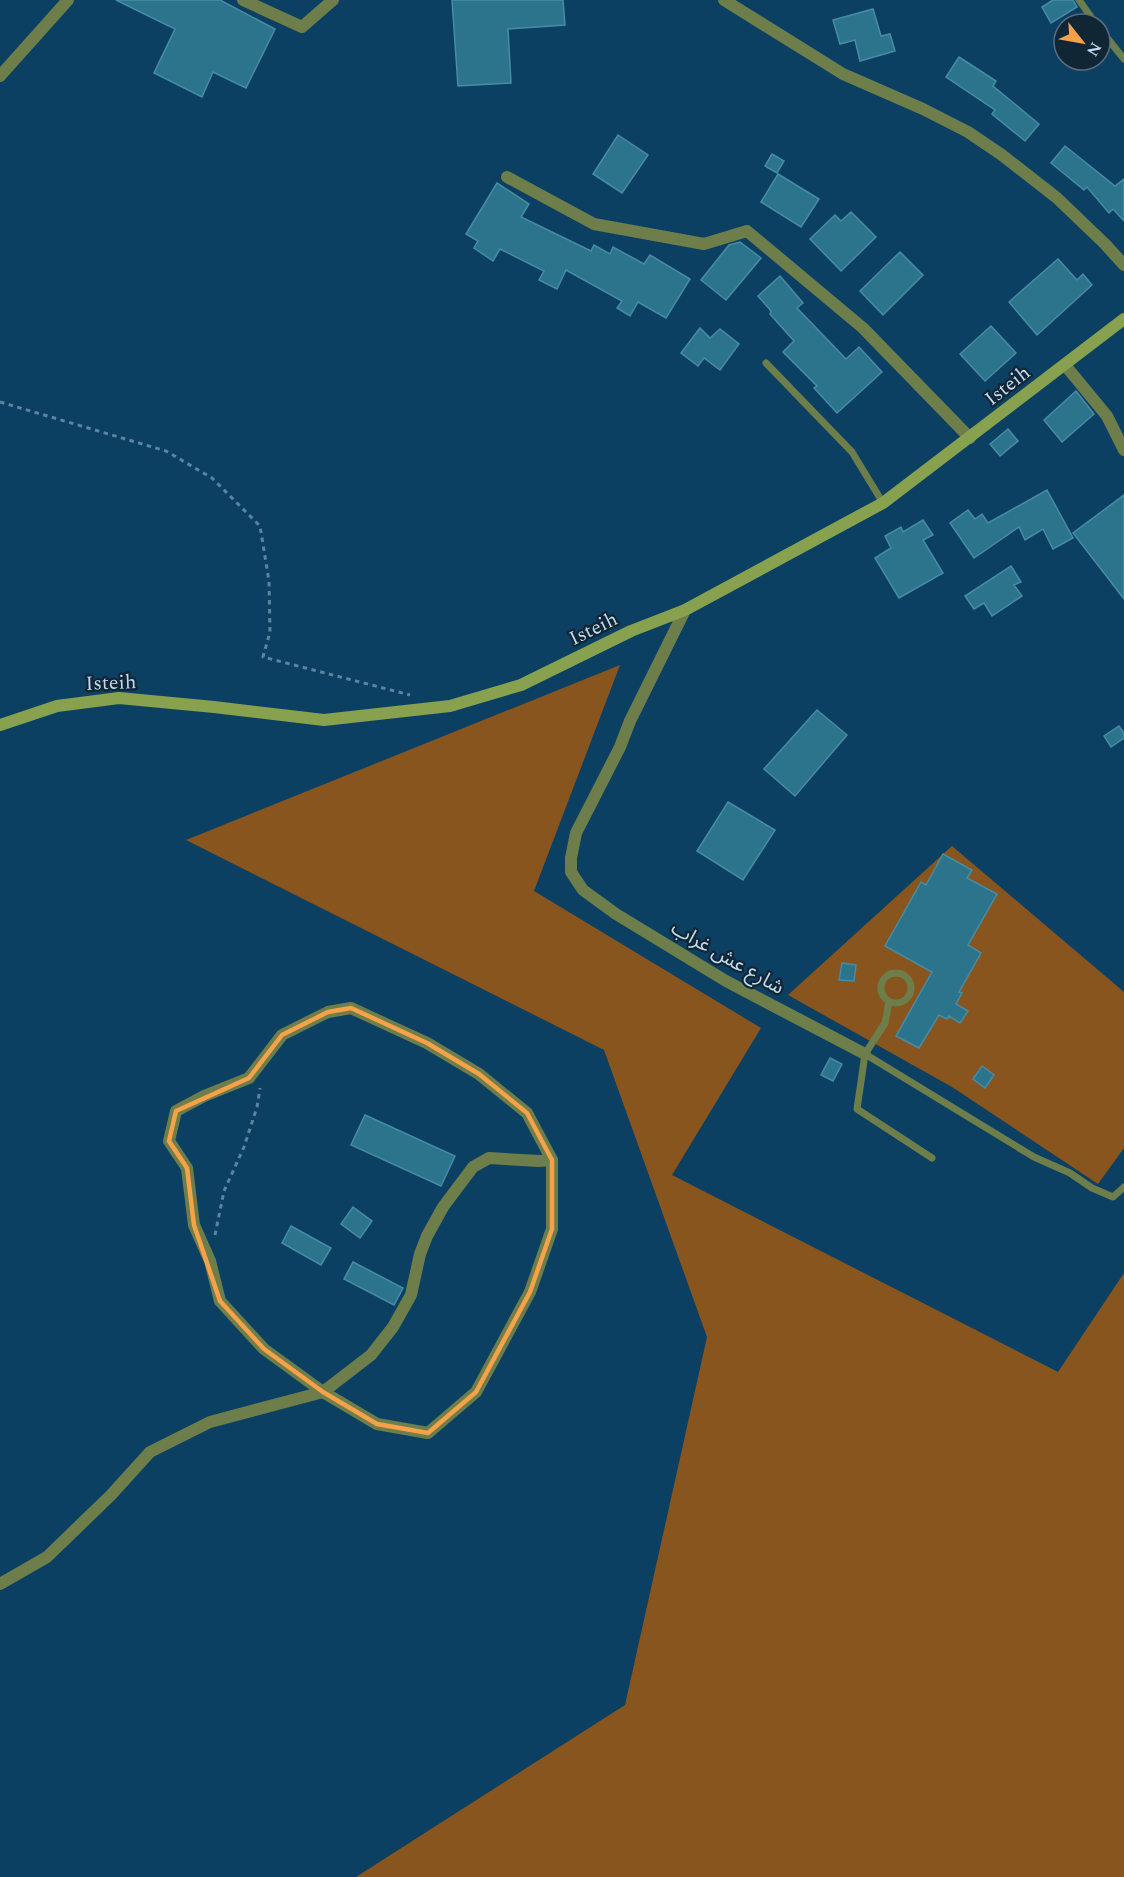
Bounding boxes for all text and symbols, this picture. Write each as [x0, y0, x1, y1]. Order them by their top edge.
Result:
north arrow [1052, 12, 1112, 72]
text: N [1080, 37, 1108, 61]
street label: Isteih [978, 358, 1037, 413]
street label: Isteih [564, 604, 623, 654]
street label: Isteih [85, 667, 137, 699]
street label: شارع عش غراب [665, 913, 790, 1002]

